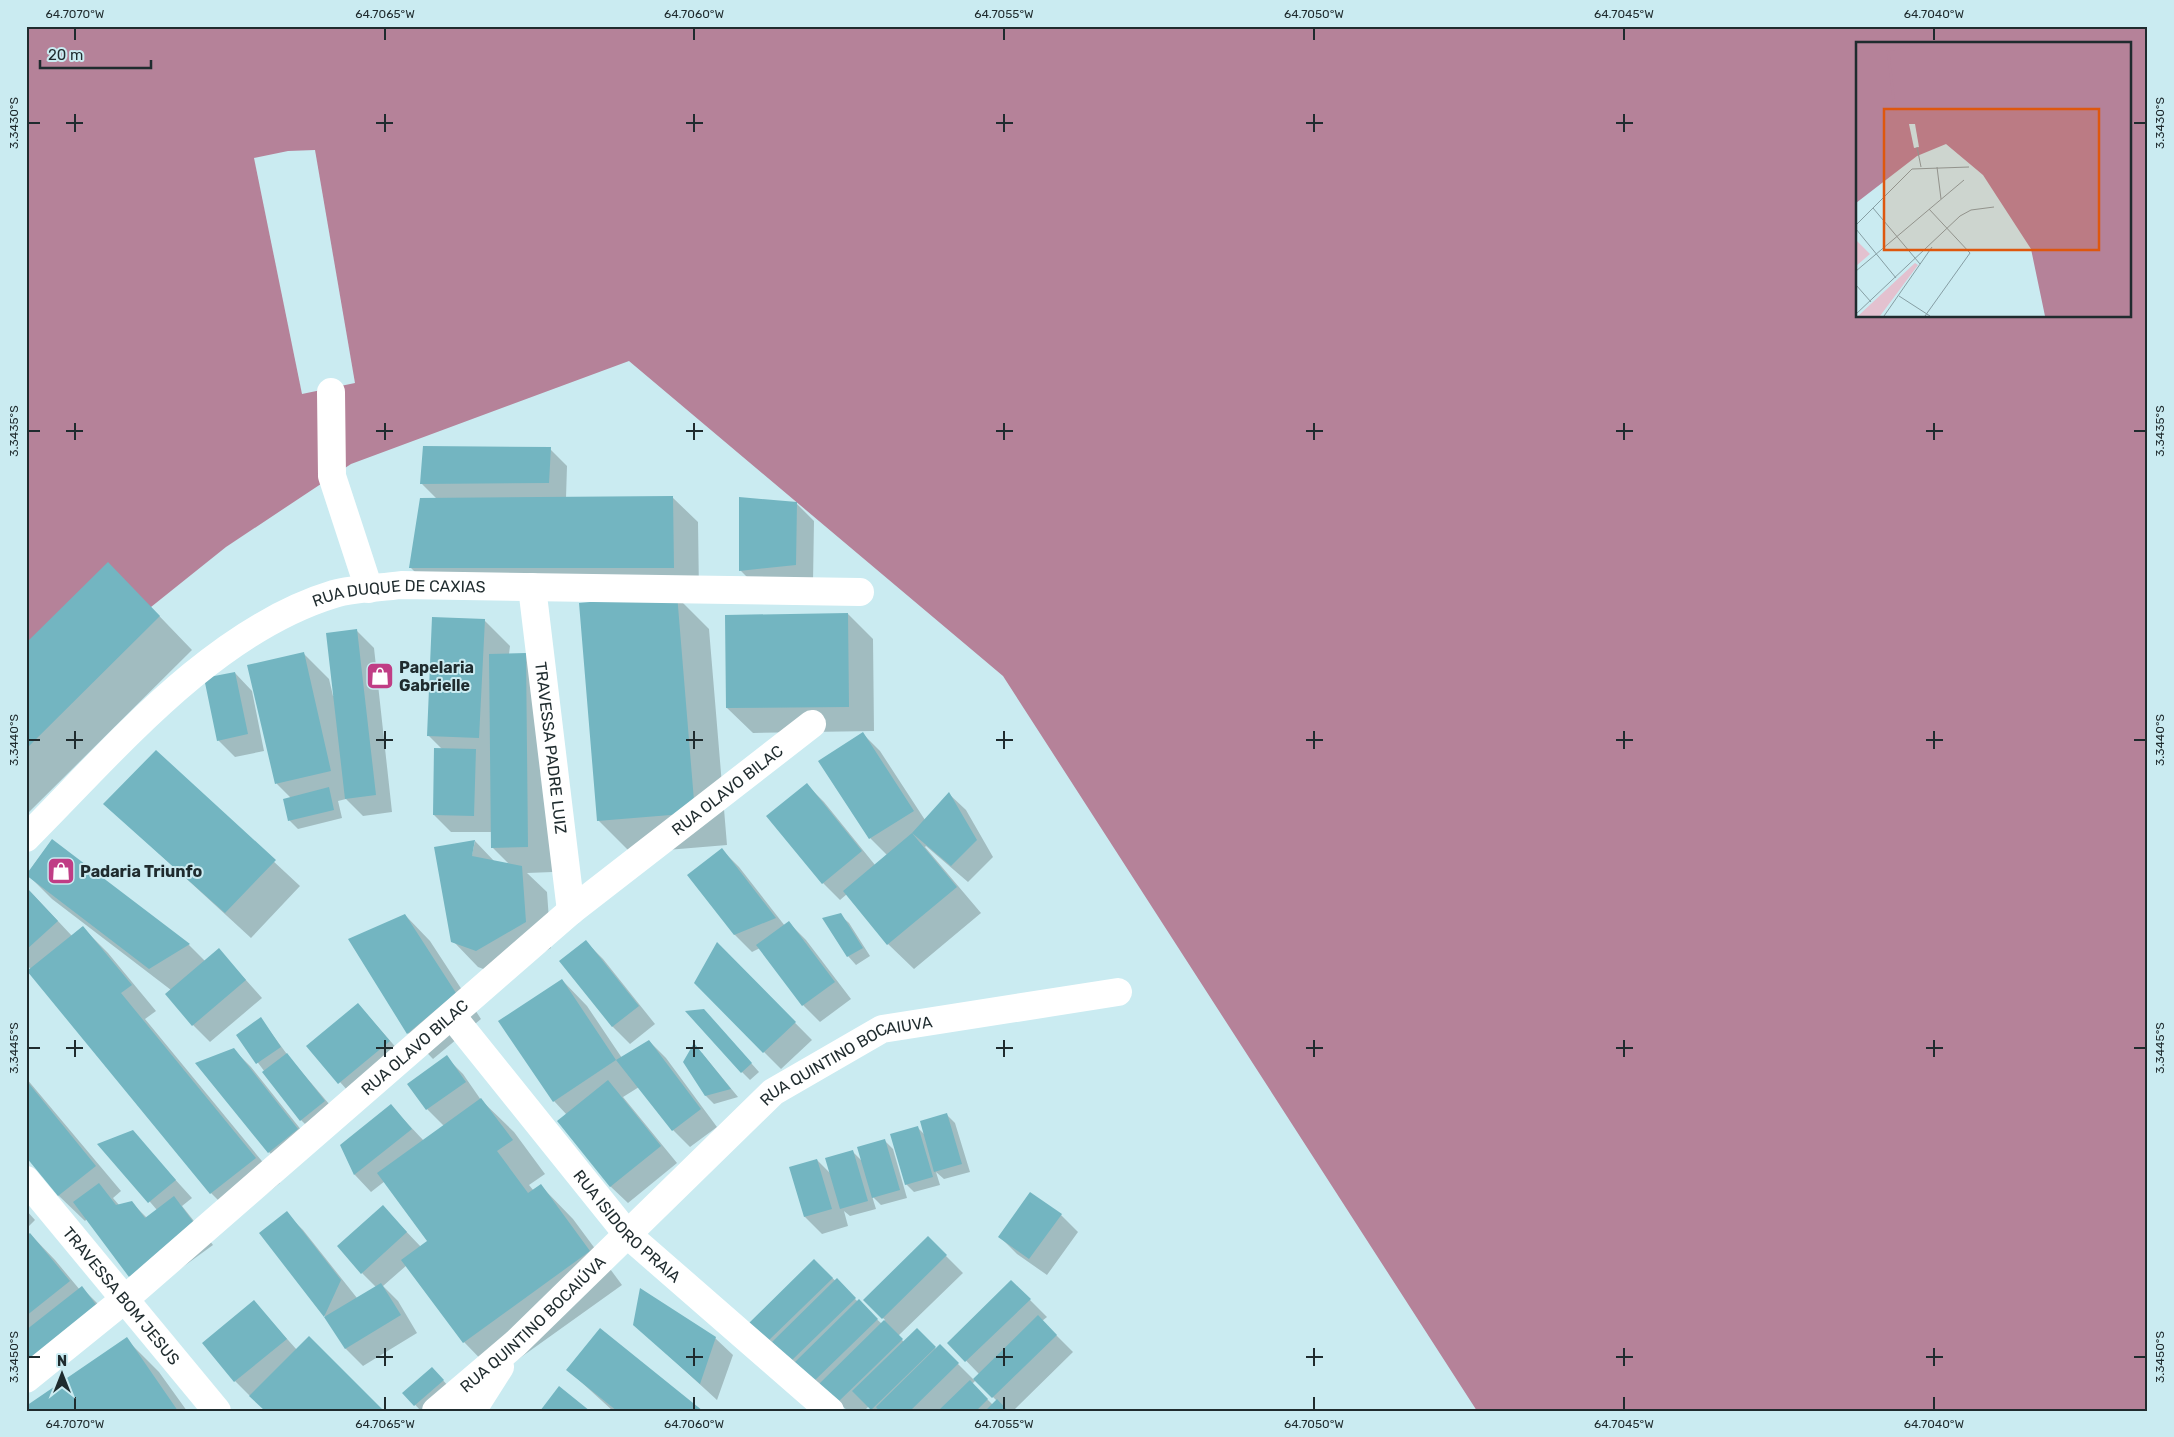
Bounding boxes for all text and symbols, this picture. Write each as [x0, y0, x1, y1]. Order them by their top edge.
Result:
text: 64.7070°W [46, 7, 105, 21]
text: 64.7065°W [355, 7, 415, 21]
text: 64.7060°W [664, 7, 724, 21]
text: 64.7055°W [974, 7, 1034, 21]
text: 64.7050°W [1284, 7, 1344, 21]
text: 64.7045°W [1594, 7, 1654, 21]
text: 64.7040°W [1904, 7, 1965, 21]
scale bar [40, 38, 151, 70]
inset map [1856, 42, 2132, 318]
text: 20 m [48, 46, 83, 64]
text: 3.3430°S [7, 97, 21, 149]
text: 3.3430°S [2153, 97, 2167, 149]
text: 3.3435°S [7, 405, 21, 457]
text: 3.3435°S [2153, 405, 2167, 457]
street label: RUA DUQUE DE CAXIAS [310, 576, 486, 611]
place label: Papelaria Gabrielle [399, 658, 474, 695]
shop icon: Papelaria Gabrielle [365, 661, 395, 691]
street label: TRAVESSA PADRE LUIZ [531, 661, 571, 835]
text: 3.3440°S [7, 714, 21, 766]
text: 3.3440°S [2153, 714, 2167, 766]
street label: RUA OLAVO BILAC [668, 741, 787, 839]
shop icon: Padaria Triunfo [46, 856, 76, 886]
place label: Padaria Triunfo [80, 862, 202, 881]
street label: RUA OLAVO BILAC [357, 996, 472, 1099]
street label: RUA QUINTINO BOCAIUVA [756, 1012, 934, 1110]
text: 3.3445°S [7, 1022, 21, 1074]
text: 3.3445°S [2153, 1022, 2167, 1074]
street label: RUA ISIDORO PRAIA [569, 1166, 685, 1287]
street label: TRAVESSA BOM JESUS [59, 1223, 184, 1369]
street label: RUA QUINTINO BOCAIÚVA [456, 1252, 610, 1396]
text: 3.3450°S [7, 1331, 21, 1383]
text: 3.3450°S [2153, 1331, 2167, 1383]
north arrow [38, 1350, 88, 1400]
text: N [57, 1353, 67, 1370]
text: 64.7070°W [46, 1417, 105, 1431]
text: 64.7065°W [355, 1417, 415, 1431]
text: 64.7060°W [664, 1417, 724, 1431]
text: 64.7055°W [974, 1417, 1034, 1431]
text: 64.7050°W [1284, 1417, 1344, 1431]
text: 64.7045°W [1594, 1417, 1654, 1431]
text: 64.7040°W [1904, 1417, 1965, 1431]

